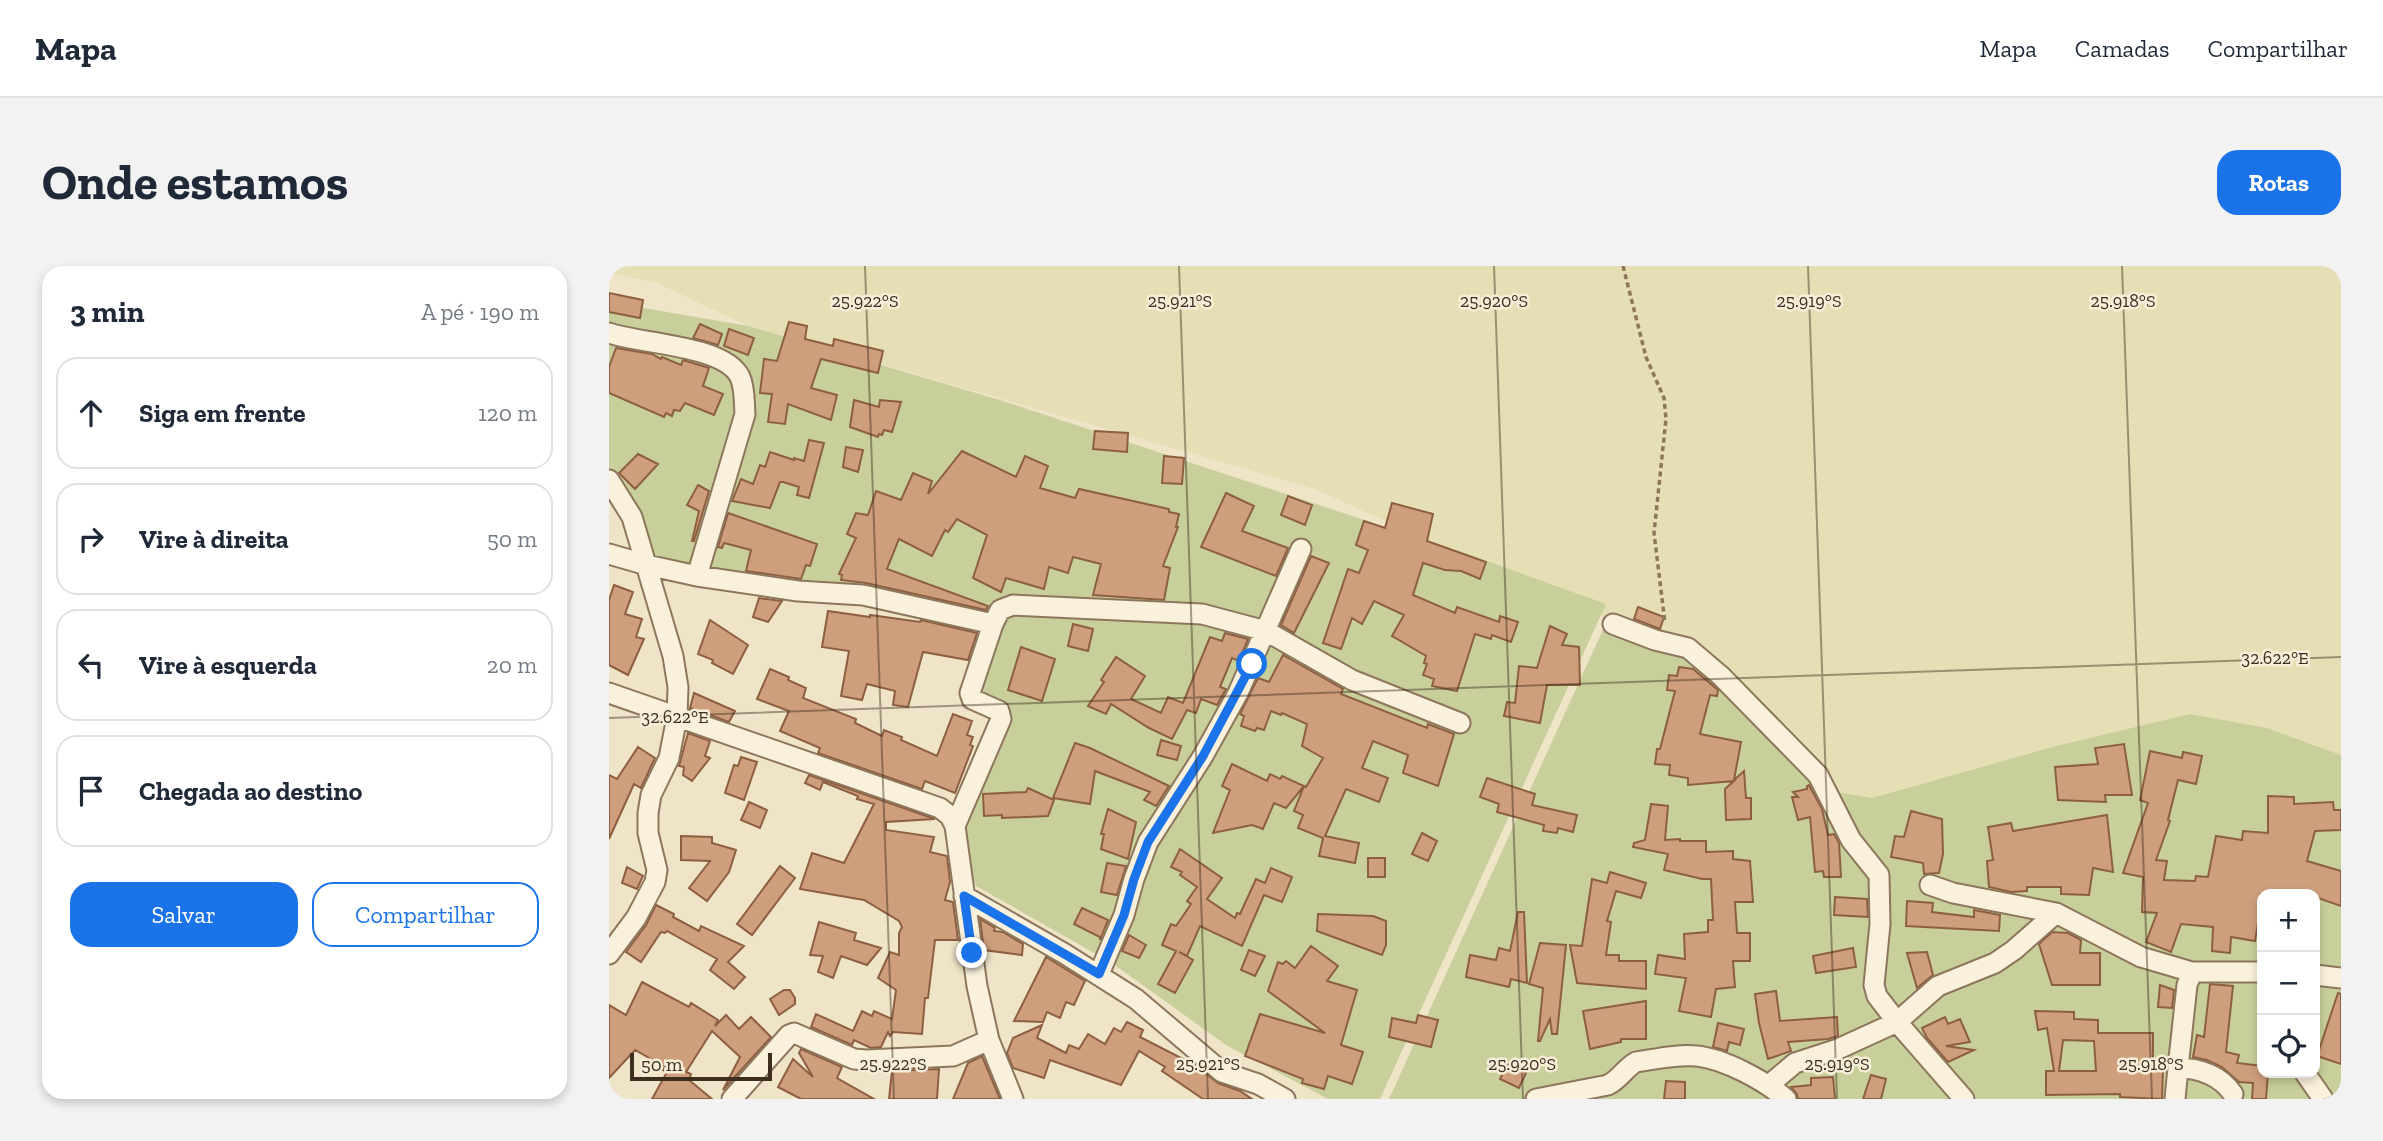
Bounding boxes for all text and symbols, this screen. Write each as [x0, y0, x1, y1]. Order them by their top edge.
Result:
text: Mapa [35, 29, 117, 68]
text: Mapa [1979, 34, 2037, 63]
text: Camadas [2075, 34, 2169, 63]
text: Compartilhar [2207, 34, 2348, 63]
button: Rotas [2217, 150, 2341, 215]
text: Onde estamos [42, 153, 348, 212]
text: 25.922°S [831, 290, 899, 312]
text: 25.921°S [1148, 290, 1212, 312]
text: 25.920°S [1460, 290, 1528, 312]
text: 25.919°S [1776, 290, 1842, 312]
text: 25.918°S [2090, 290, 2156, 312]
text: 3 min [70, 294, 145, 330]
text: A pé · 190 m [421, 298, 539, 326]
icon: ahead [72, 394, 110, 432]
text: Siga em frente [139, 397, 306, 429]
text: 120 m [478, 399, 537, 427]
icon: right [72, 520, 110, 558]
text: Vire à direita [139, 523, 289, 555]
text: 50 m [487, 525, 537, 553]
icon: left [72, 646, 110, 684]
text: 32.622°E [2241, 647, 2309, 669]
route start [1236, 648, 1267, 679]
text: Vire à esquerda [139, 649, 317, 681]
text: 20 m [487, 651, 537, 679]
text: 32.622°E [641, 706, 709, 728]
icon: arrive [72, 772, 110, 810]
text: Chegada ao destino [139, 775, 362, 807]
button: Salvar [70, 882, 298, 947]
button: Compartilhar [312, 882, 539, 947]
map controls [2257, 889, 2320, 1078]
button: + [2257, 889, 2320, 952]
route end [956, 937, 987, 968]
button: − [2257, 952, 2320, 1015]
button: locate [2257, 1015, 2320, 1078]
scale bar [630, 1050, 772, 1082]
text: 50 m [641, 1053, 682, 1076]
text: 25.922°S [859, 1053, 927, 1075]
text: 25.921°S [1176, 1053, 1240, 1075]
text: 25.920°S [1488, 1053, 1556, 1075]
text: 25.919°S [1804, 1053, 1870, 1075]
text: 25.918°S [2118, 1053, 2184, 1075]

